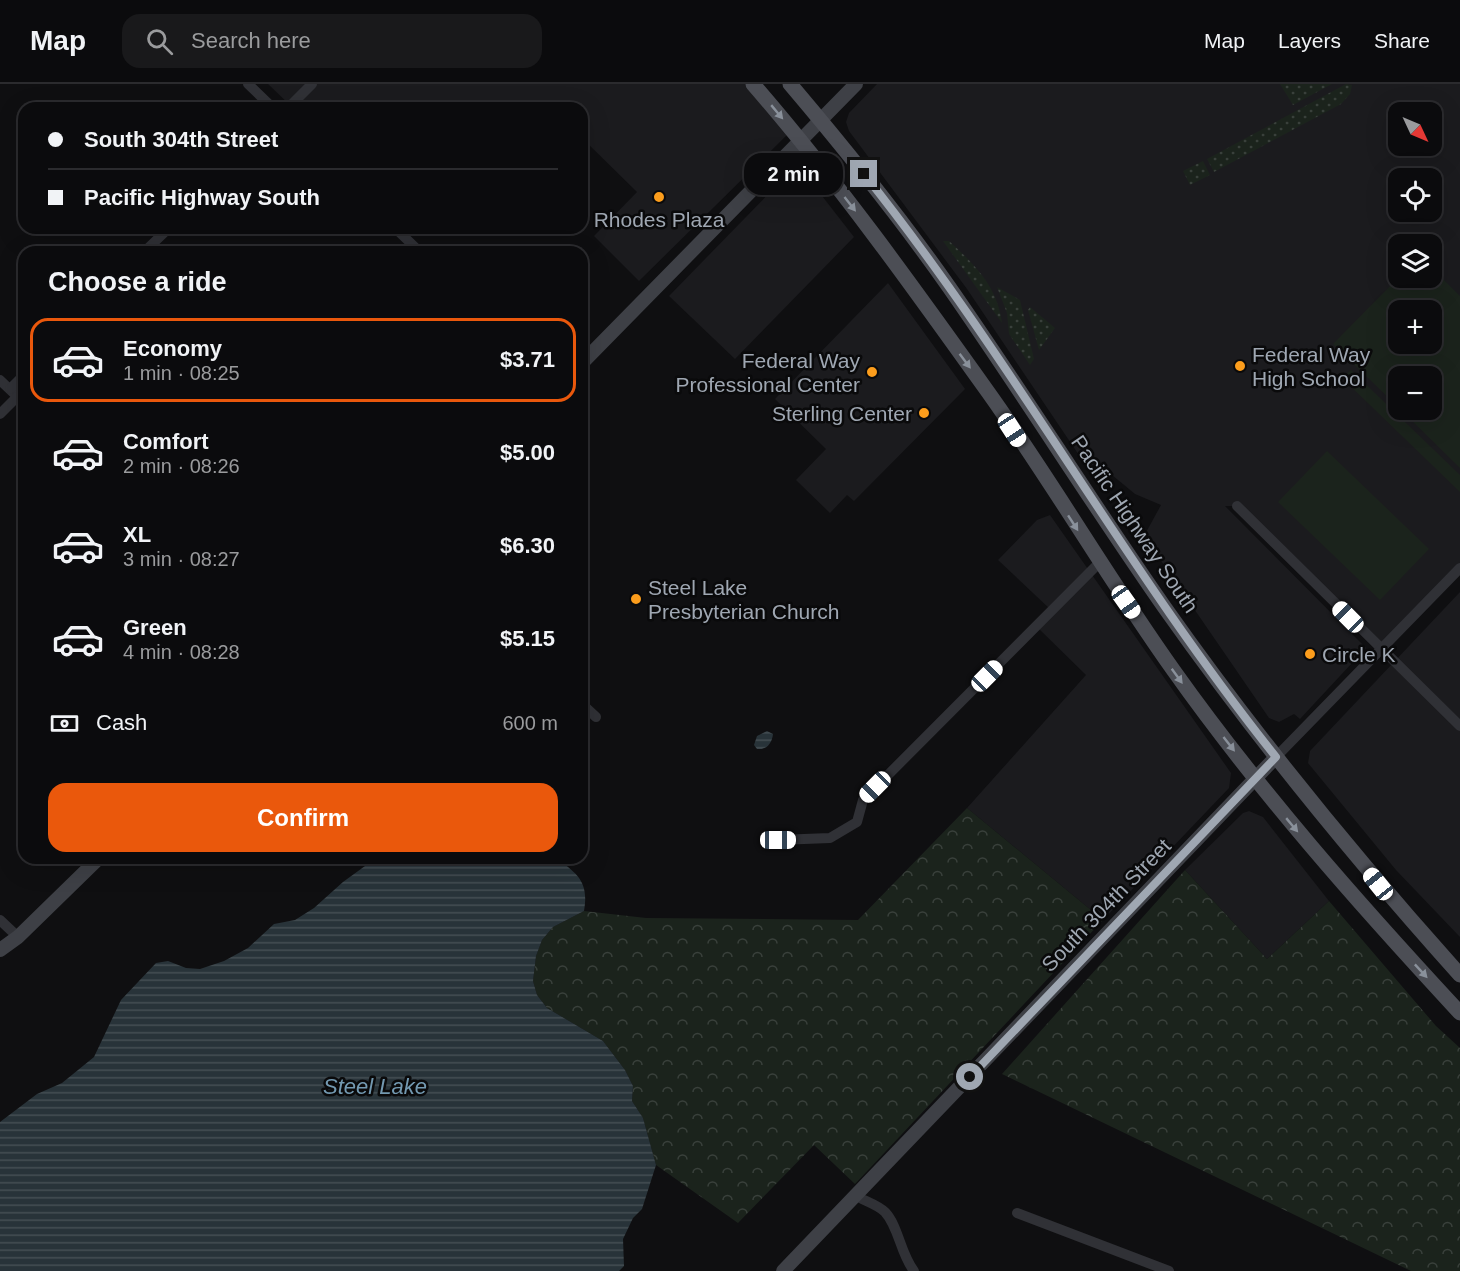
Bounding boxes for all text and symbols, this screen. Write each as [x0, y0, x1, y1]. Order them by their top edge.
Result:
search box [122, 14, 542, 68]
text: Map [30, 25, 86, 56]
icon: search [143, 25, 176, 58]
text: Search here [191, 28, 311, 53]
text: Map [1204, 29, 1245, 52]
text: Layers [1278, 29, 1341, 52]
text: Share [1374, 29, 1430, 52]
north arrow [1388, 102, 1442, 156]
map controls [1388, 102, 1442, 420]
one-way arrow [771, 104, 784, 120]
text: South 304th Street [84, 127, 278, 152]
callout: 2 min [744, 153, 843, 195]
route end [850, 160, 877, 187]
text: 2 min [767, 163, 820, 185]
button: locate [1388, 168, 1442, 222]
text: Pacific Highway South [84, 185, 320, 210]
marker: Rhodes Plaza [652, 190, 666, 204]
one-way arrow [843, 196, 855, 211]
place label: Rhodes Plaza [594, 208, 725, 231]
button: layers [1388, 234, 1442, 288]
text: Choose a ride [48, 267, 227, 297]
button: + [1388, 300, 1442, 354]
icon: car [51, 333, 105, 387]
text: Economy [123, 336, 222, 361]
place label: Federal Way High School [1252, 343, 1371, 390]
text: $3.71 [500, 347, 555, 372]
place label: Federal Way Professional Center [676, 349, 860, 396]
one-way arrow [958, 353, 971, 369]
marker: Federal Way High School [1233, 359, 1247, 373]
text: 1 min · 08:25 [123, 362, 240, 384]
marker: Federal Way Professional Center [865, 365, 879, 379]
button: − [1388, 366, 1442, 420]
place label: Sterling Center [772, 402, 912, 425]
marker: Sterling Center [917, 406, 931, 420]
car [995, 410, 1029, 450]
icon: car [51, 426, 105, 480]
text: Comfort [123, 429, 209, 454]
street label: Pacific Highway South [1067, 431, 1203, 617]
text: $5.00 [500, 440, 555, 465]
text: 2 min · 08:26 [123, 455, 240, 477]
one-way arrow [1067, 515, 1078, 531]
icon: car [51, 519, 105, 573]
text: XL [123, 522, 151, 547]
text: $6.30 [500, 533, 555, 558]
text: 3 min · 08:27 [123, 548, 240, 570]
place label: Steel Lake Presbyterian Church [648, 576, 839, 623]
car [1108, 582, 1144, 622]
marker: Steel Lake Presbyterian Church [629, 592, 643, 606]
car [1329, 598, 1367, 636]
icon: car [51, 612, 105, 666]
text: Green [123, 615, 187, 640]
text: $5.15 [500, 626, 555, 651]
text: 4 min · 08:28 [123, 641, 240, 663]
place label: Circle K [1322, 643, 1396, 666]
marker: Circle K [1303, 647, 1317, 661]
car [968, 657, 1006, 695]
one-way arrow [1171, 667, 1183, 683]
icon: cash [48, 707, 81, 740]
text: Cash [96, 710, 147, 735]
text: 600 m [502, 712, 558, 734]
one-way arrow [1223, 736, 1235, 752]
car [856, 768, 894, 806]
button: Confirm [48, 783, 558, 852]
one-way arrow [1285, 817, 1298, 832]
car [760, 831, 796, 849]
street label: South 304th Street [1037, 834, 1175, 976]
car [1360, 864, 1396, 904]
one-way arrow [1414, 963, 1427, 978]
route start [956, 1063, 983, 1090]
water label: Steel Lake [323, 1074, 427, 1099]

